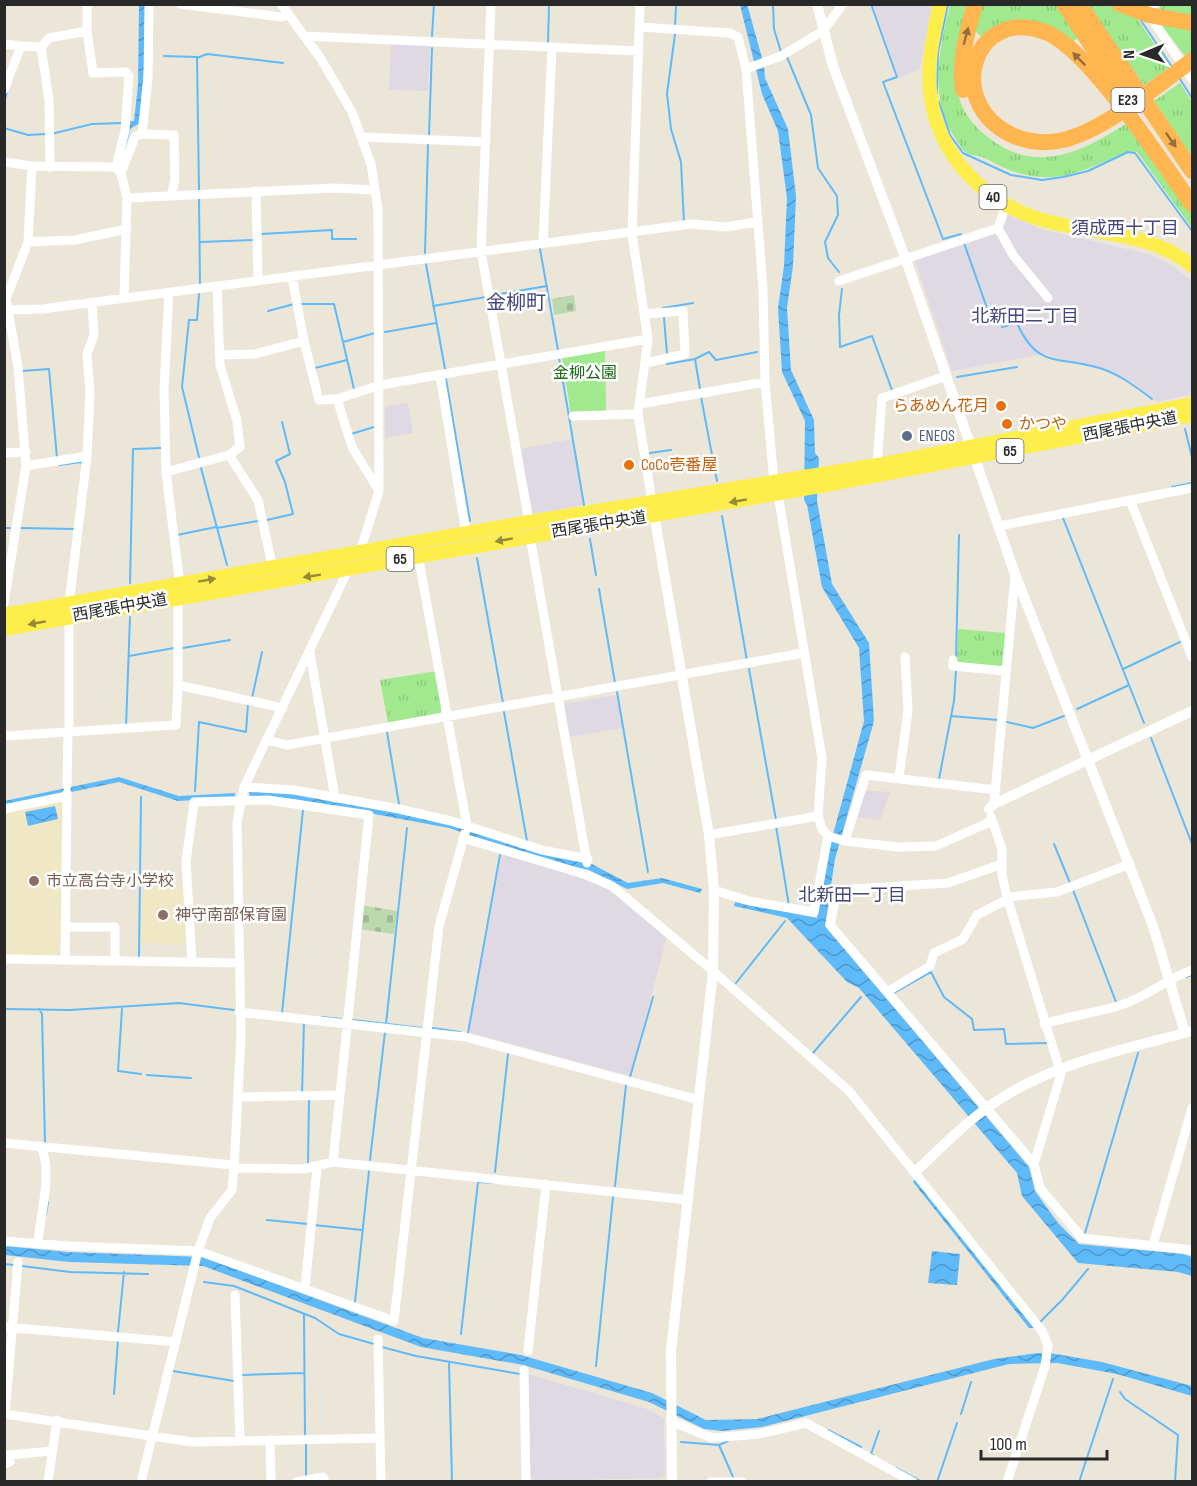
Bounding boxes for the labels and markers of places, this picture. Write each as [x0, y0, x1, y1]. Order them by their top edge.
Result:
place label: らあめん花月 [893, 397, 989, 416]
marker: らあめん花月 [994, 399, 1008, 413]
place label: かつや [1019, 415, 1067, 434]
marker: かつや [1000, 417, 1014, 431]
place label: ENEOS [919, 427, 955, 446]
marker: ENEOS [900, 429, 914, 443]
place label: CoCo壱番屋 [641, 456, 718, 475]
marker: CoCo壱番屋 [622, 458, 636, 472]
place label: 市立高台寺小学校 [46, 872, 174, 891]
marker: 市立高台寺小学校 [27, 874, 41, 888]
place label: 神守南部保育園 [175, 906, 287, 925]
marker: 神守南部保育園 [156, 908, 170, 922]

